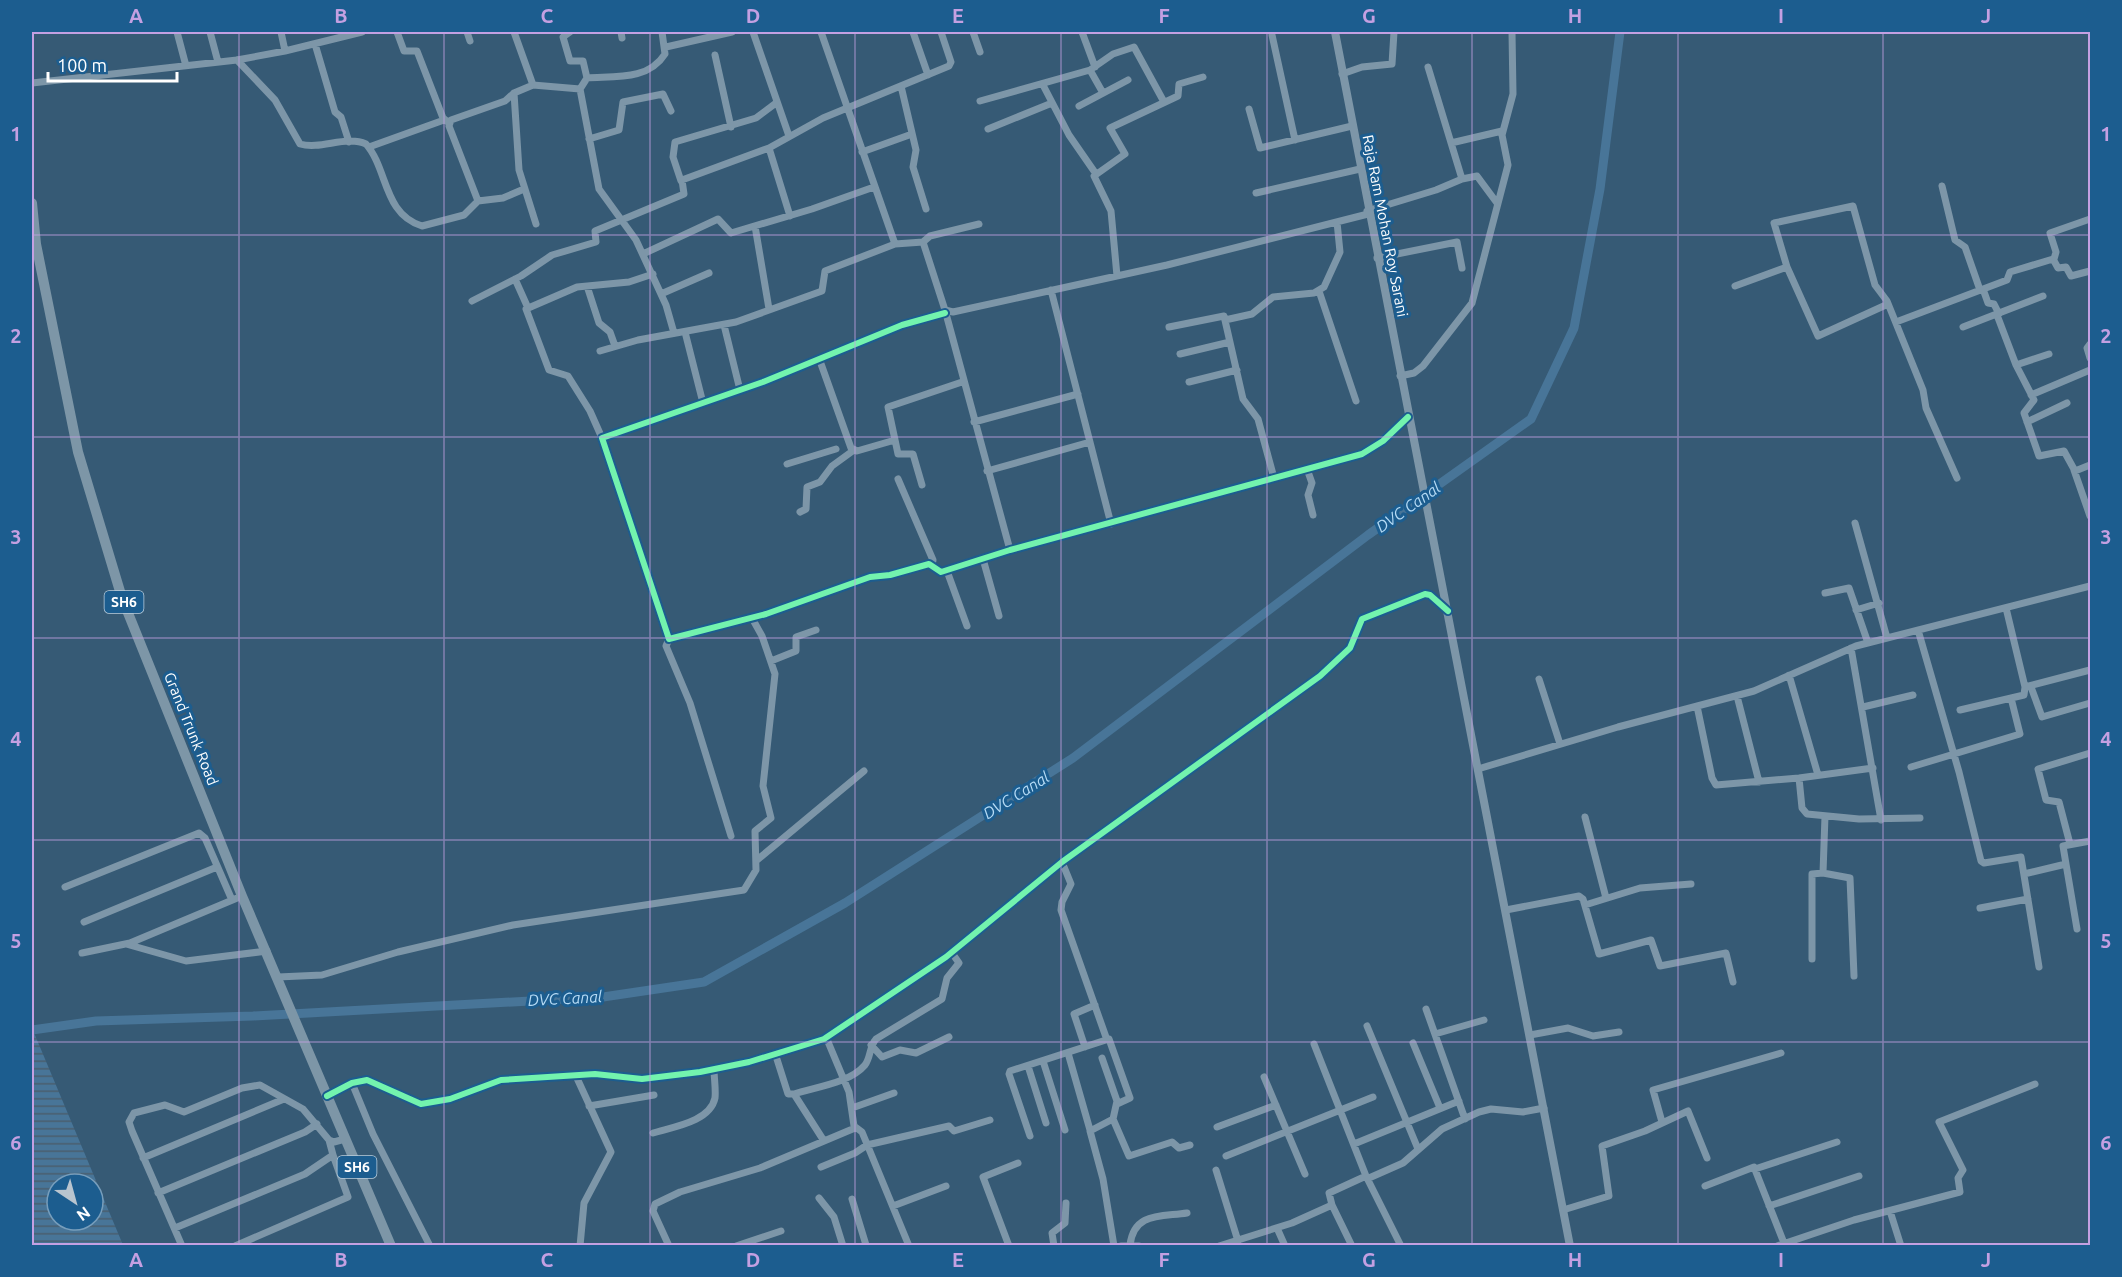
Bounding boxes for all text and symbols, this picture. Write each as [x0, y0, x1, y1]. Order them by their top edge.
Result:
text: A [129, 4, 143, 27]
text: B [334, 4, 348, 27]
text: C [541, 4, 554, 27]
text: D [746, 4, 760, 27]
text: E [952, 4, 964, 27]
text: F [1158, 4, 1170, 27]
text: G [1362, 4, 1376, 27]
text: H [1568, 4, 1582, 27]
text: I [1778, 4, 1784, 27]
text: J [1981, 4, 1991, 27]
scale bar [48, 45, 177, 83]
text: 100 m [57, 55, 107, 75]
text: 1 [10, 122, 22, 145]
text: 1 [2100, 122, 2112, 145]
street label: Raja Ram Mohan Roy Sarani [1359, 133, 1412, 318]
text: 2 [10, 324, 22, 347]
text: 2 [2100, 324, 2112, 347]
water label: DVC Canal [1372, 478, 1444, 536]
text: 3 [10, 525, 22, 548]
text: 3 [2100, 525, 2112, 548]
road number: SH6 [104, 591, 144, 613]
street label: Grand Trunk Road [161, 670, 222, 788]
text: 4 [10, 727, 22, 750]
text: 4 [2100, 727, 2112, 750]
water label: DVC Canal [980, 767, 1053, 822]
text: 5 [10, 929, 22, 952]
text: 5 [2100, 929, 2112, 952]
water label: DVC Canal [527, 987, 603, 1009]
text: 6 [10, 1131, 22, 1154]
text: 6 [2100, 1131, 2112, 1154]
road number: SH6 [338, 1156, 376, 1178]
north arrow [45, 1172, 105, 1232]
text: N [74, 1203, 94, 1225]
text: A [129, 1248, 143, 1271]
text: B [334, 1248, 348, 1271]
text: C [541, 1248, 554, 1271]
text: D [746, 1248, 760, 1271]
text: E [952, 1248, 964, 1271]
text: F [1158, 1248, 1170, 1271]
text: G [1362, 1248, 1376, 1271]
text: H [1568, 1248, 1582, 1271]
text: I [1778, 1248, 1784, 1271]
text: J [1981, 1248, 1991, 1271]

